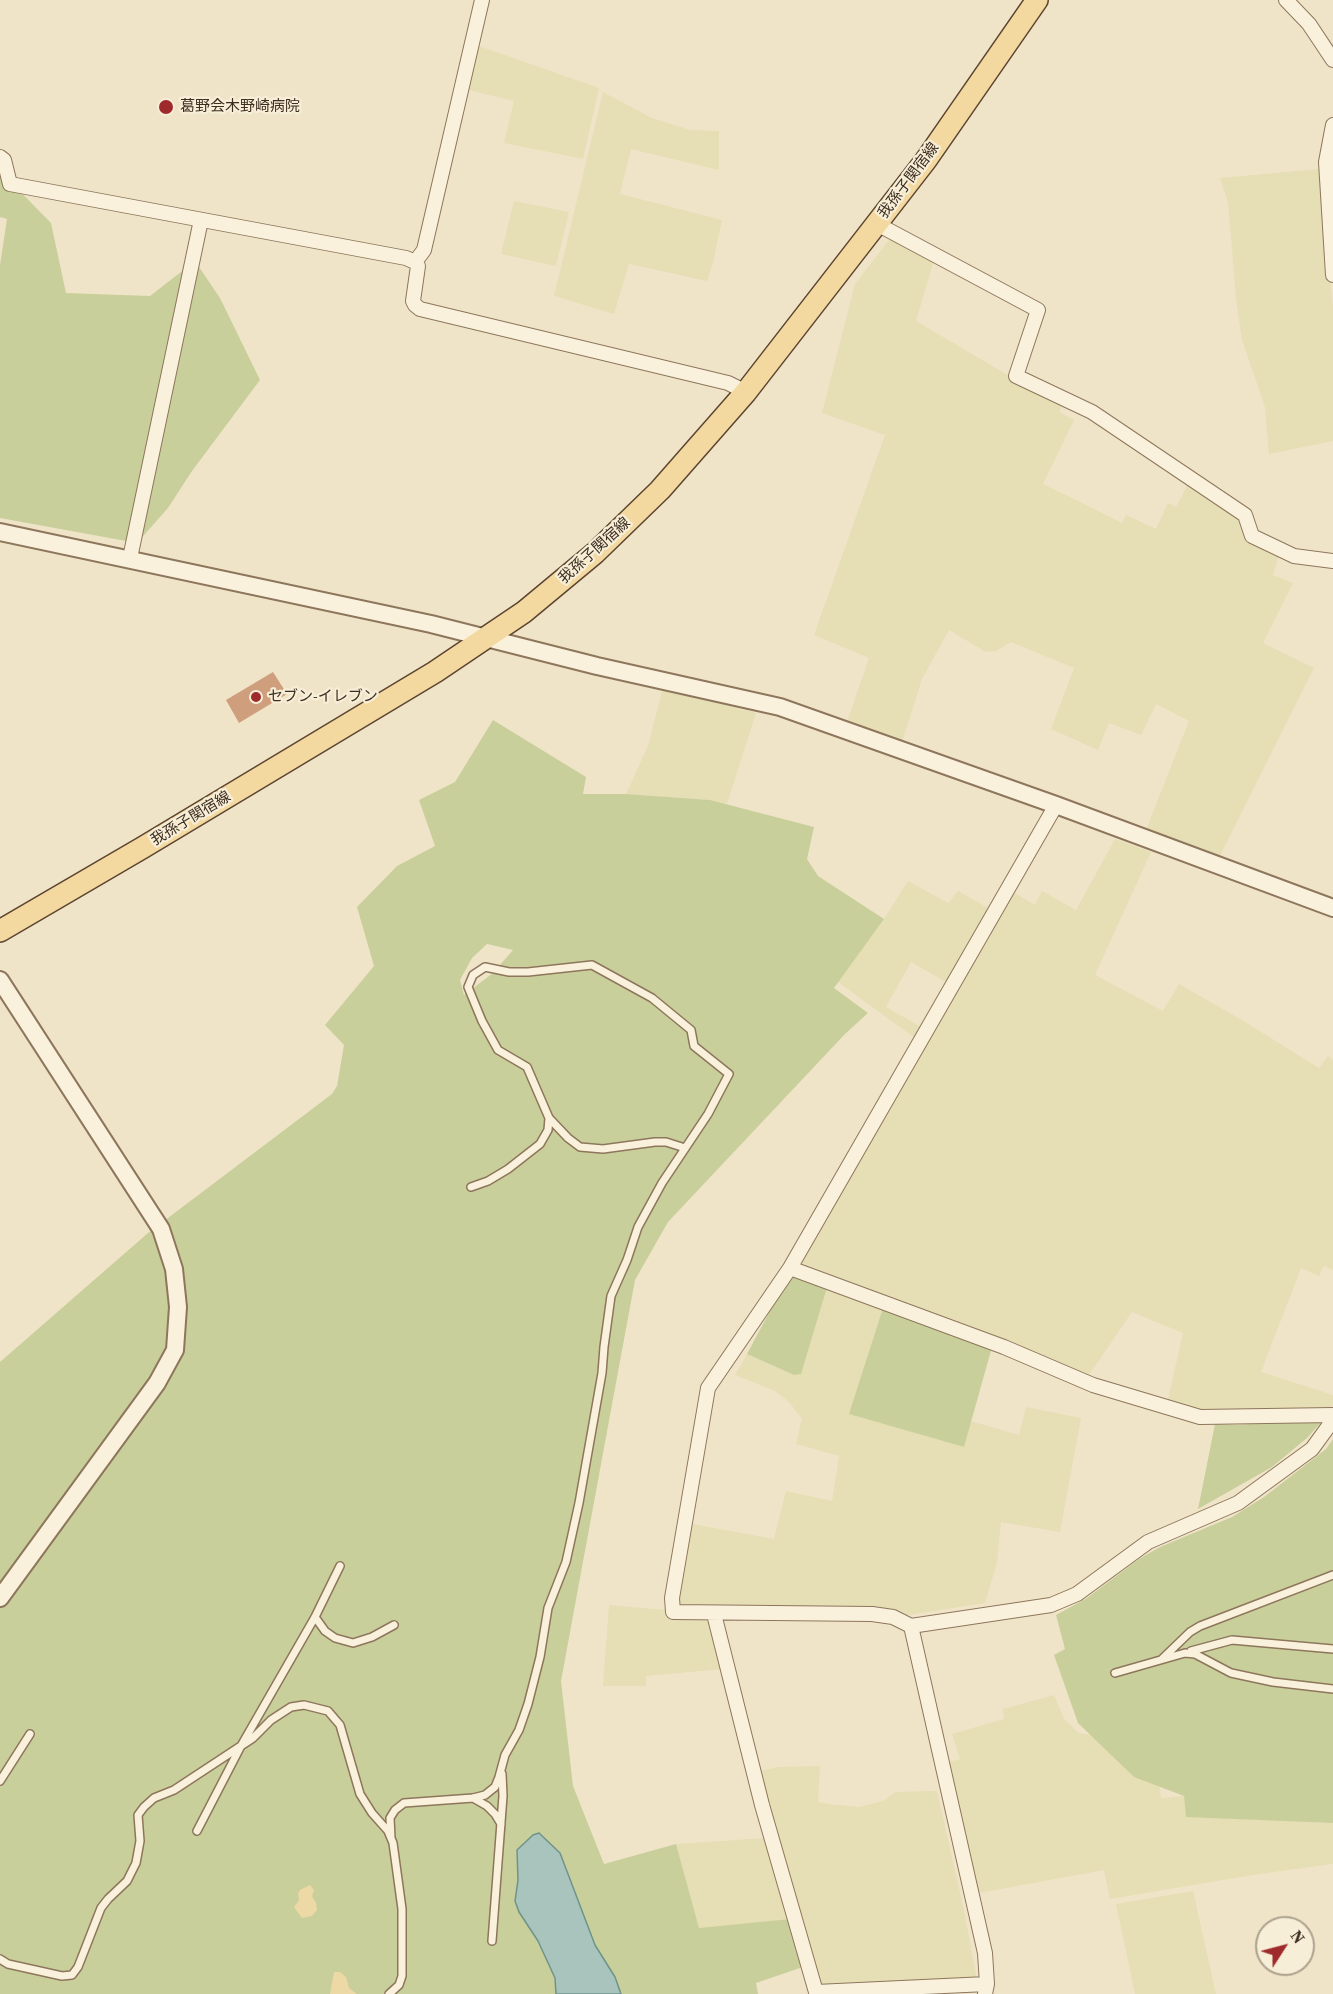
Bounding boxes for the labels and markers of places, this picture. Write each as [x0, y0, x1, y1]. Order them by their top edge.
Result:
marker: 葛野会木野崎病院 [157, 98, 175, 116]
place label: 葛野会木野崎病院 [180, 98, 300, 116]
place label: セブン-イレブン [268, 688, 378, 706]
marker: セブン-イレブン [249, 690, 263, 704]

